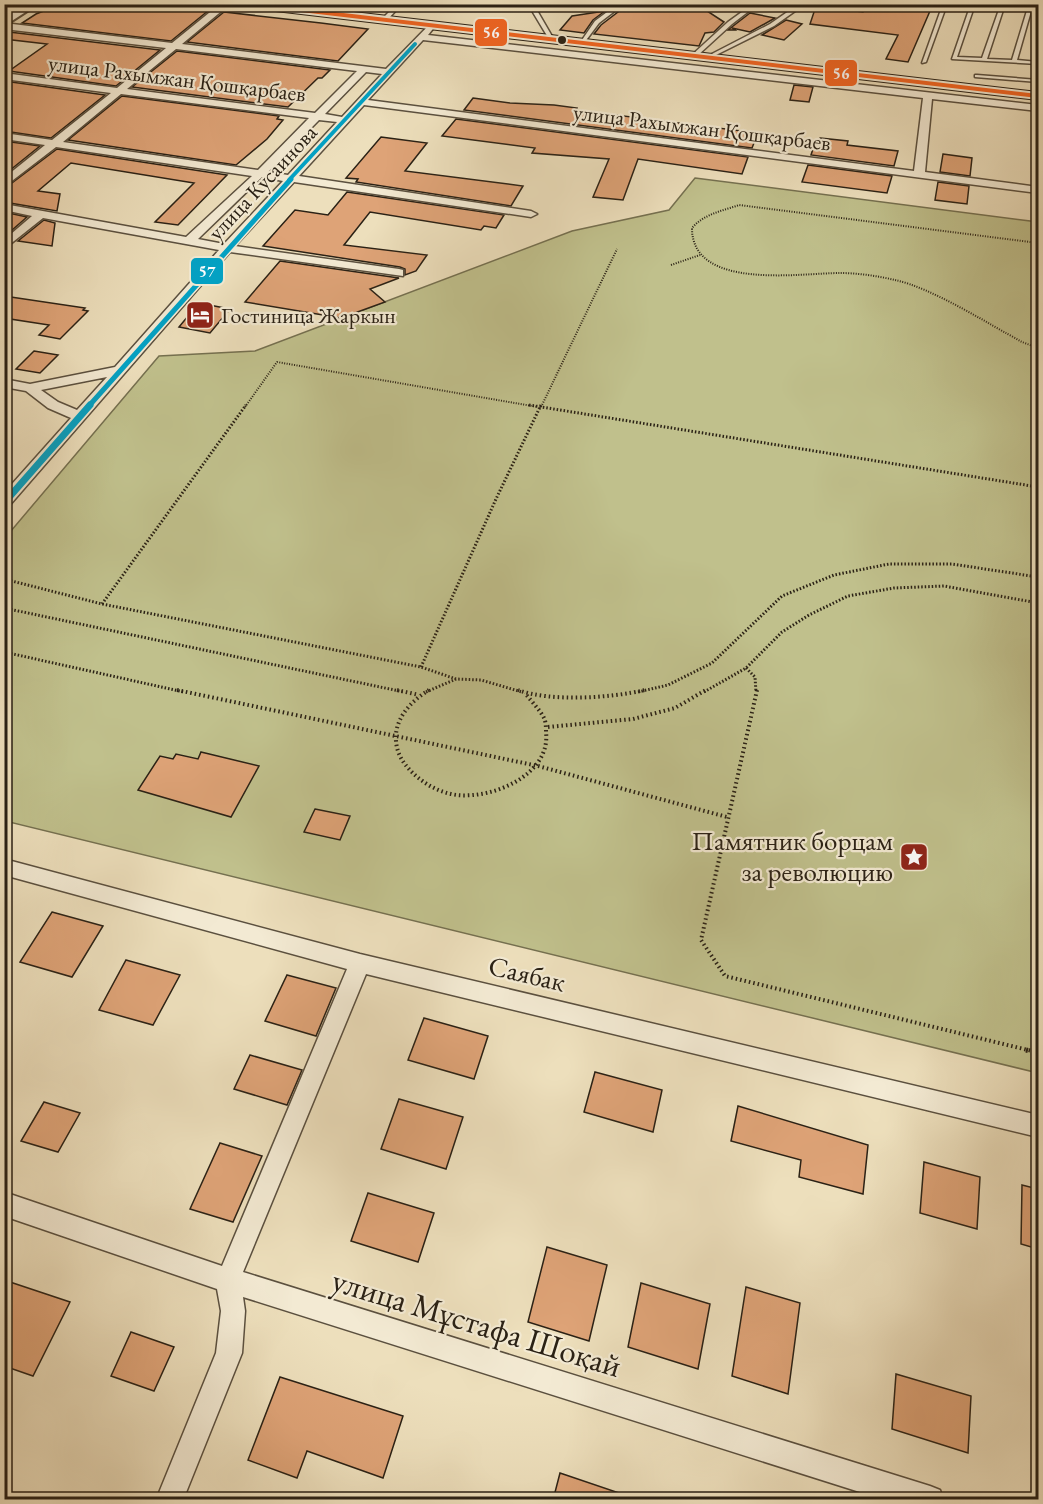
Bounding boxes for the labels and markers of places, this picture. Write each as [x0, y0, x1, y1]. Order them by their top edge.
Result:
unlabelled marker [556, 34, 568, 46]
hotel icon: Гостиница Жаркын [184, 299, 216, 331]
place label: Гостиница Жаркын [221, 301, 396, 330]
place label: Памятник борцам за революцию [692, 823, 893, 889]
place icon: Памятник борцам за революцию [898, 841, 930, 873]

